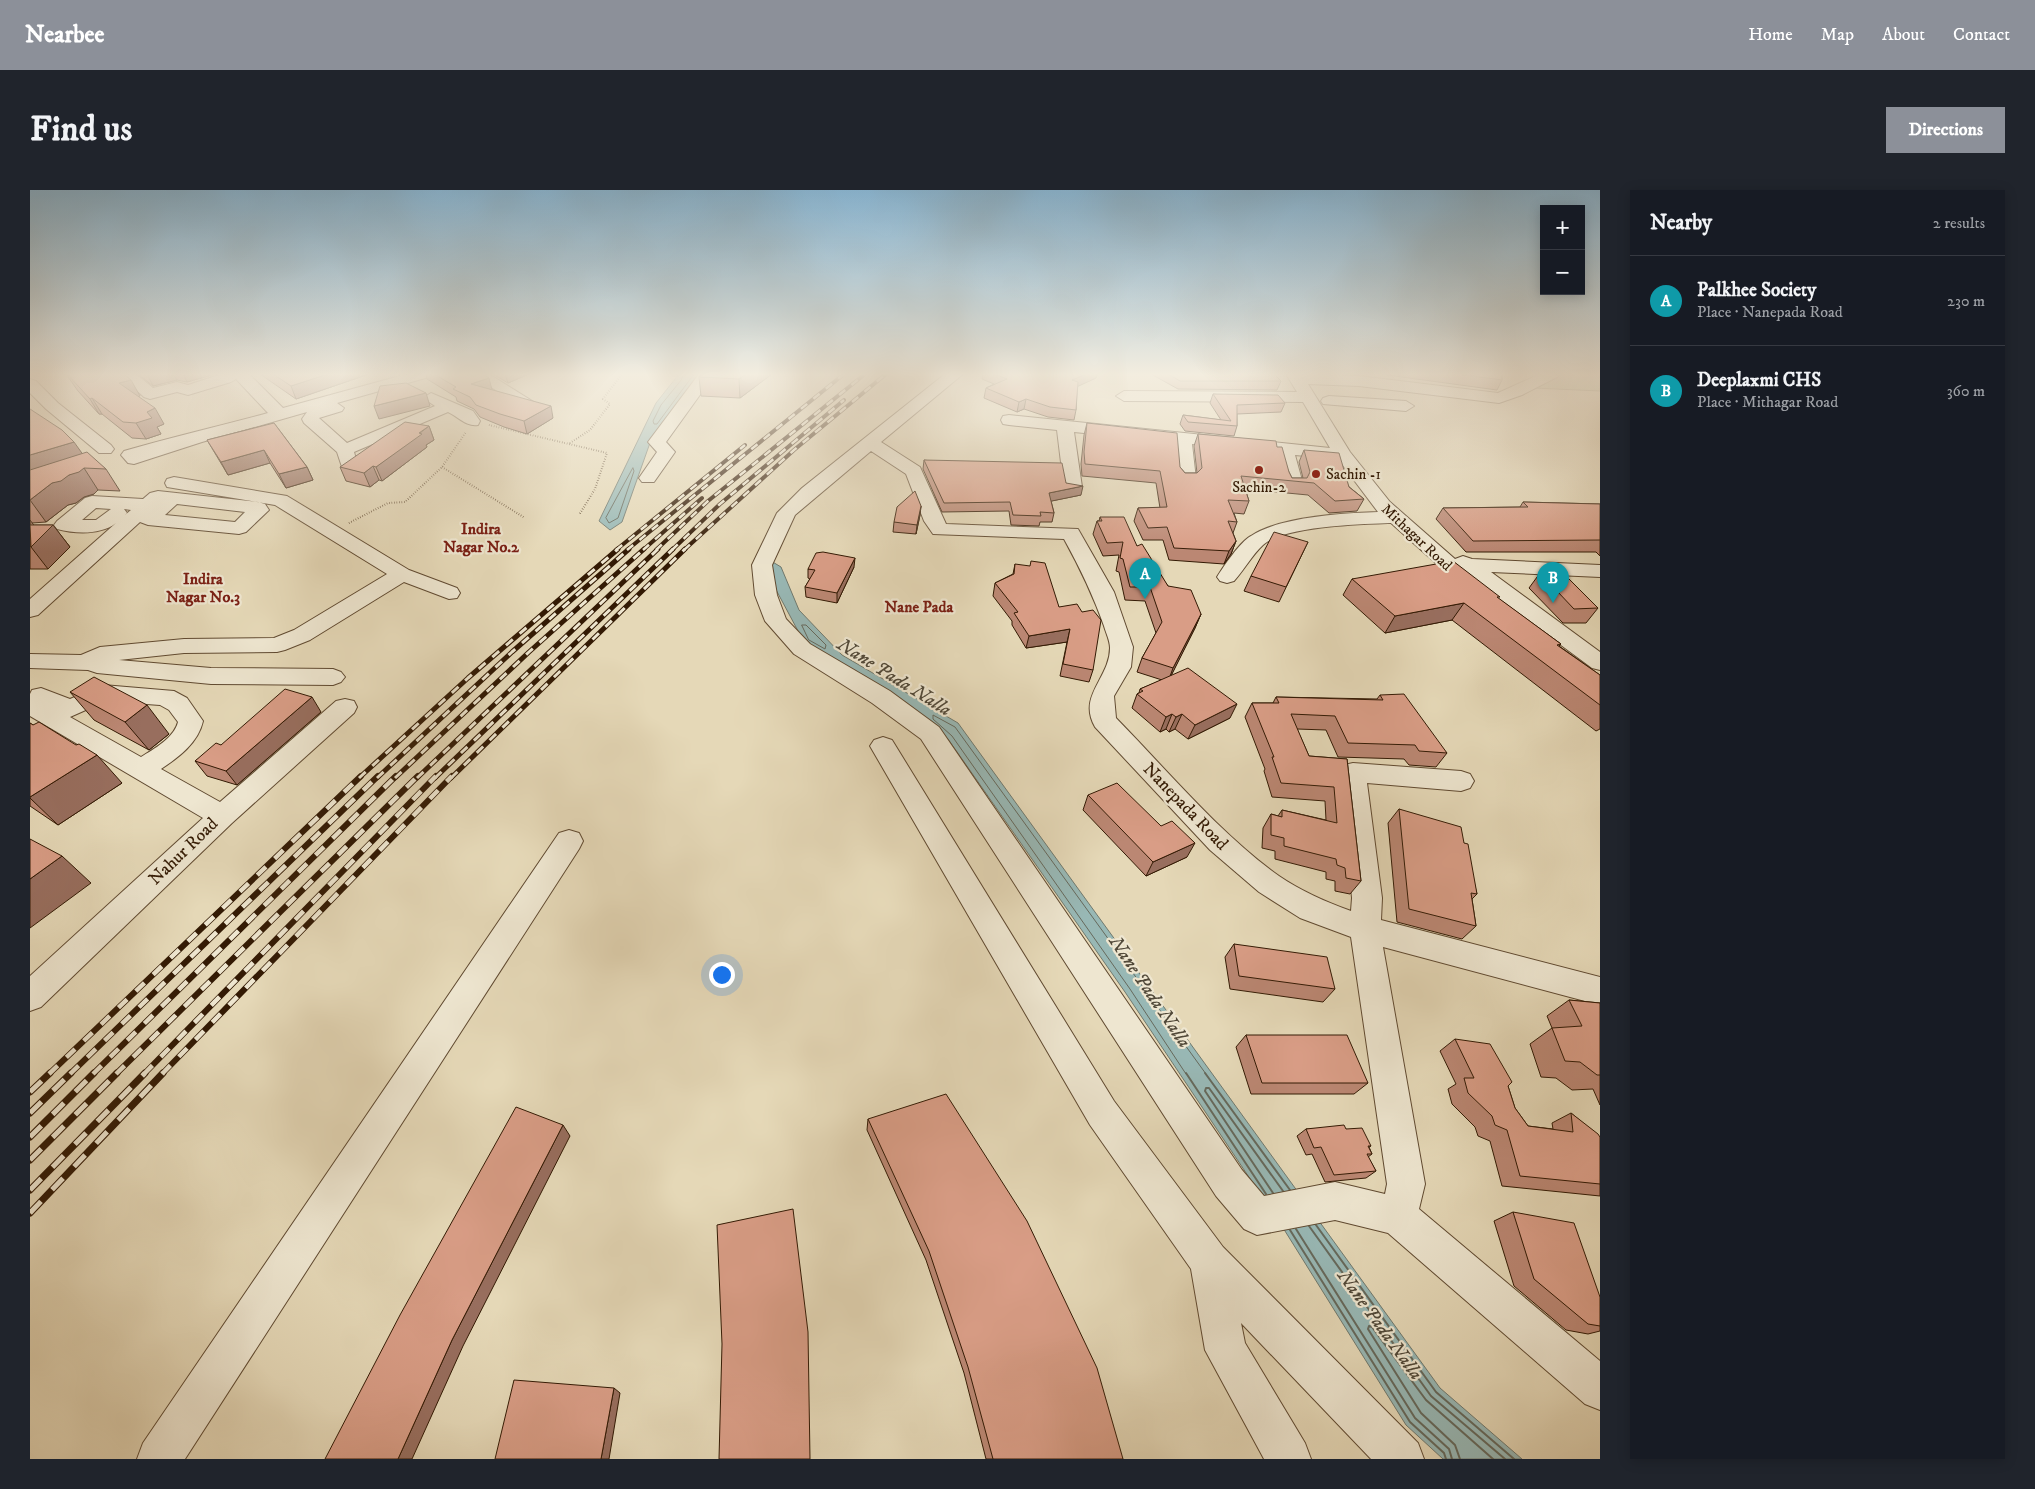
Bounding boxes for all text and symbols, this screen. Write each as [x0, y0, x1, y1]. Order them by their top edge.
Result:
text: Nearbee [25, 20, 104, 50]
text: Home [1748, 24, 1793, 46]
text: Map [1821, 24, 1854, 46]
text: About [1882, 24, 1925, 46]
text: Contact [1953, 24, 2010, 46]
button: Directions [1886, 107, 2005, 153]
text: Find us [30, 108, 132, 152]
map controls [1540, 205, 1585, 295]
button: + [1540, 205, 1585, 250]
text: Nearby [1650, 210, 1712, 236]
text: 2 results [1933, 213, 1985, 233]
button: − [1540, 250, 1585, 295]
text: Palkhee Society [1697, 279, 1816, 302]
text: A [1661, 291, 1671, 311]
text: 230 m [1947, 291, 1985, 311]
text: Place · Nanepada Road [1697, 302, 1843, 322]
text: Deeplaxmi CHS [1697, 369, 1821, 392]
text: B [1661, 381, 1671, 401]
text: 360 m [1947, 381, 1985, 401]
text: Place · Mithagar Road [1697, 392, 1838, 412]
marker: Sachin-2 [1253, 464, 1265, 476]
place label: Sachin -1 [1326, 465, 1381, 484]
marker: Sachin -1 [1310, 468, 1322, 480]
place label: Sachin-2 [1232, 478, 1286, 497]
street label: Mithagar Road [1377, 500, 1456, 575]
district label: Indira Nagar No.2 [443, 519, 520, 557]
pin: A [1129, 558, 1161, 599]
pin: B [1537, 562, 1569, 603]
district label: Indira Nagar No.3 [166, 569, 240, 607]
district label: Nane Pada [885, 597, 955, 617]
water label: Nane Pada Nalla [832, 632, 956, 722]
street label: Nanepada Road [1138, 758, 1233, 855]
street label: Nahur Road [144, 813, 223, 890]
water label: Nane Pada Nalla [1103, 931, 1196, 1052]
your location [709, 962, 735, 988]
water label: Nane Pada Nalla [1332, 1265, 1427, 1384]

